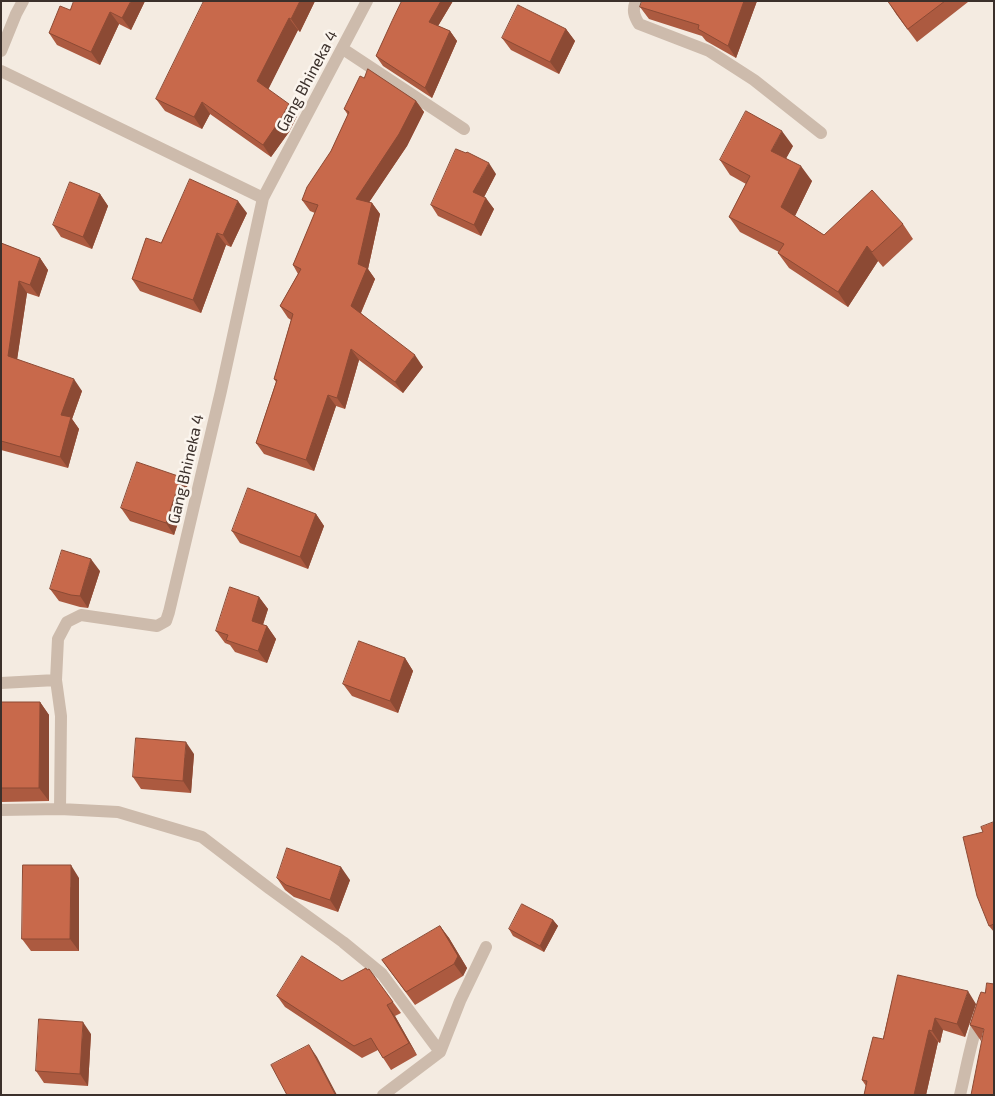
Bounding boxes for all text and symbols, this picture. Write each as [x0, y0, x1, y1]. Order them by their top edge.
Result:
street label: Gang Bhineka 4 [272, 27, 342, 135]
street label: Gang Bhineka 4 [164, 412, 208, 526]

